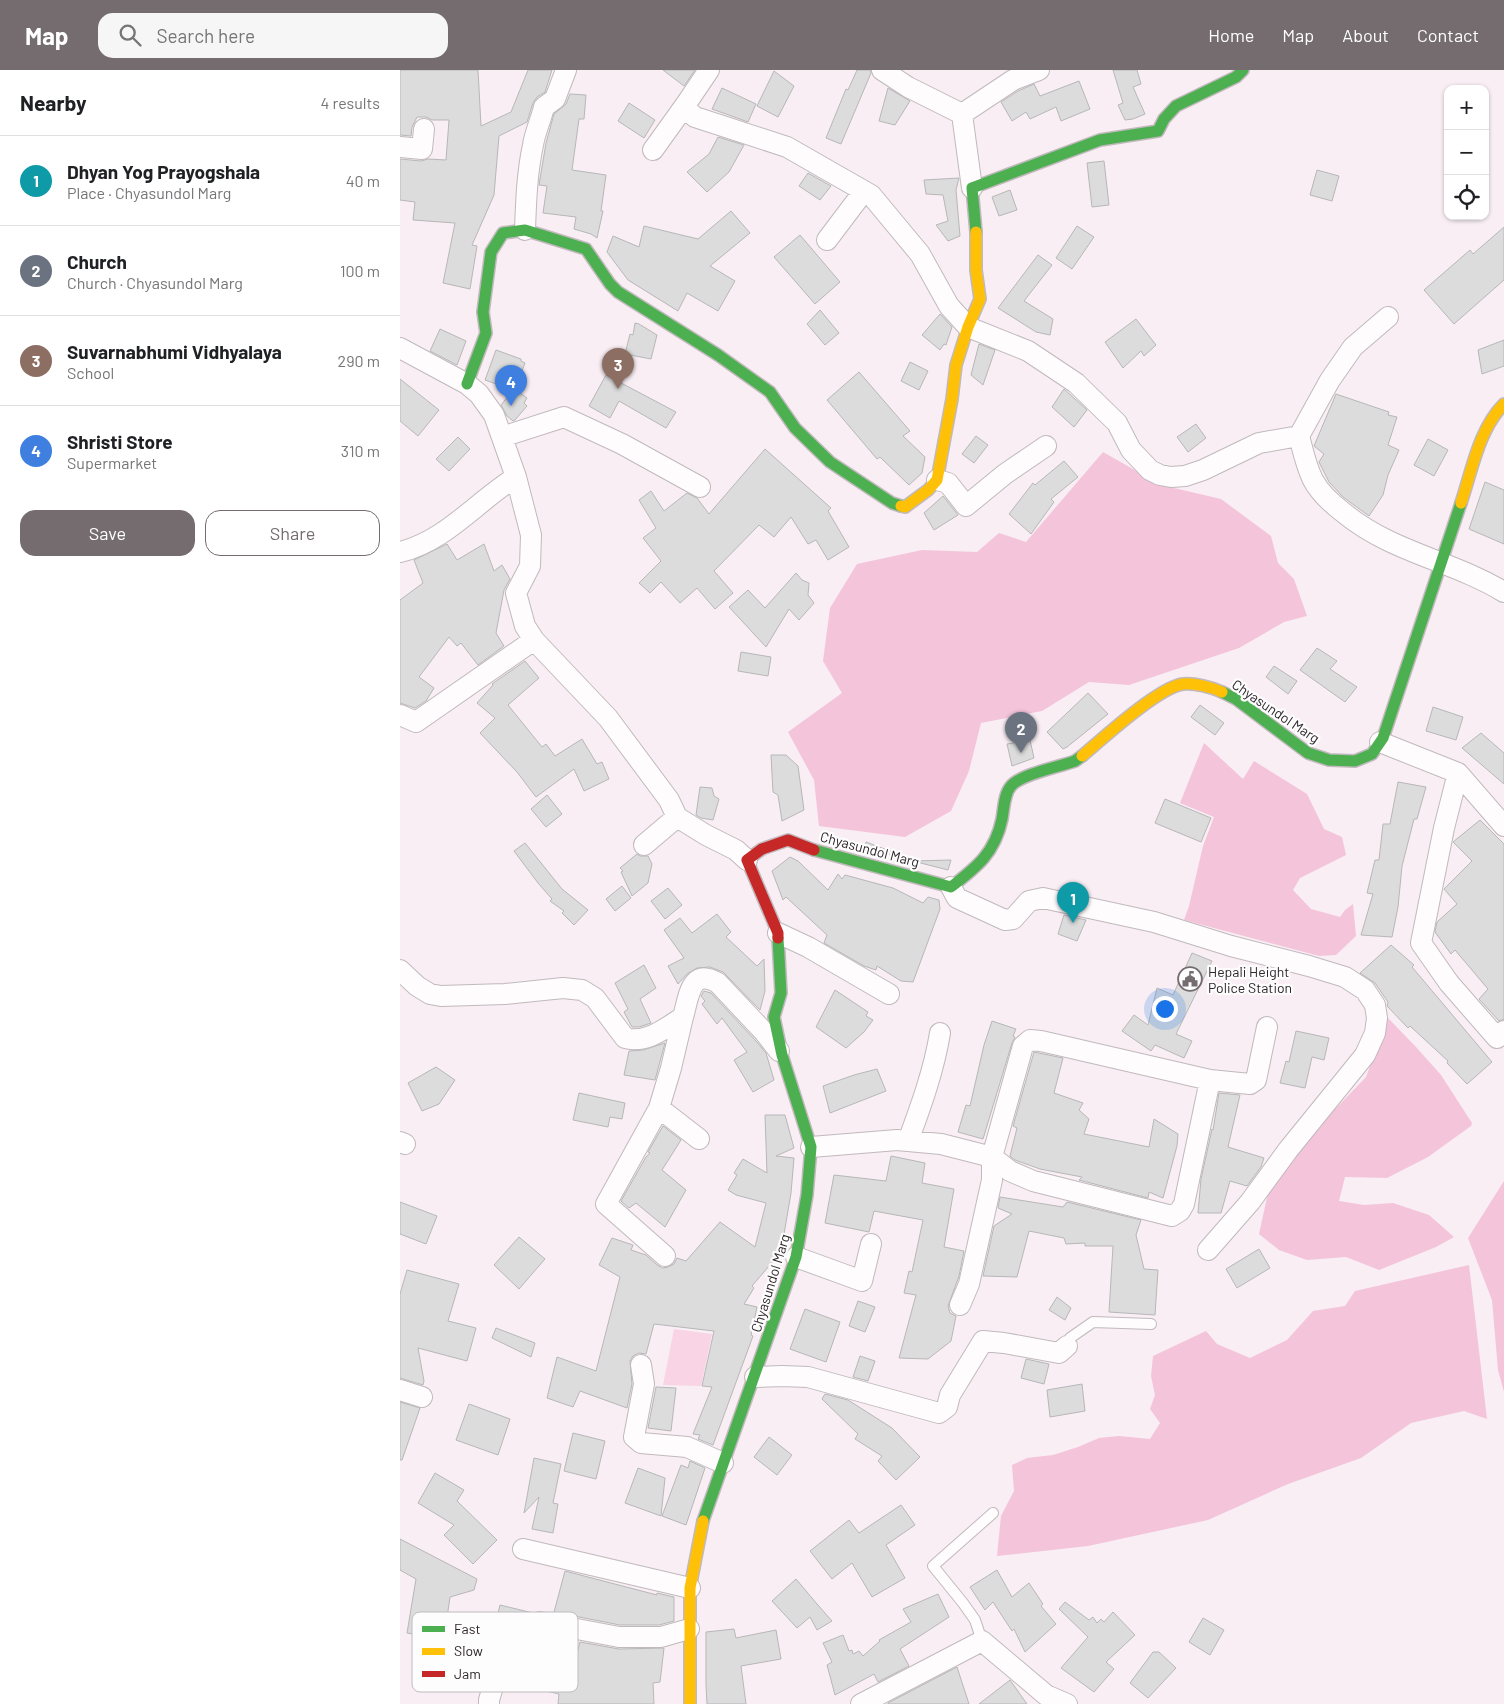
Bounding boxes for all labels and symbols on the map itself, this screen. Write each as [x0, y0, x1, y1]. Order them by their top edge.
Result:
pin: 3 [602, 348, 634, 389]
pin: 4 [495, 365, 527, 406]
street label: Chyasundol Marg [1229, 675, 1323, 747]
pin: 2 [1005, 712, 1037, 753]
street label: Chyasundol Marg [819, 828, 921, 870]
pin: 1 [1057, 882, 1089, 923]
place label: Hepali Height Police Station [1208, 963, 1292, 996]
public building icon: Hepali Height Police Station [1177, 966, 1203, 992]
your location [1152, 996, 1178, 1022]
street label: Chyasundol Marg [747, 1232, 793, 1334]
legend [412, 1612, 578, 1692]
text: Fast [454, 1620, 480, 1637]
text: Slow [454, 1642, 483, 1659]
text: Jam [454, 1665, 481, 1682]

